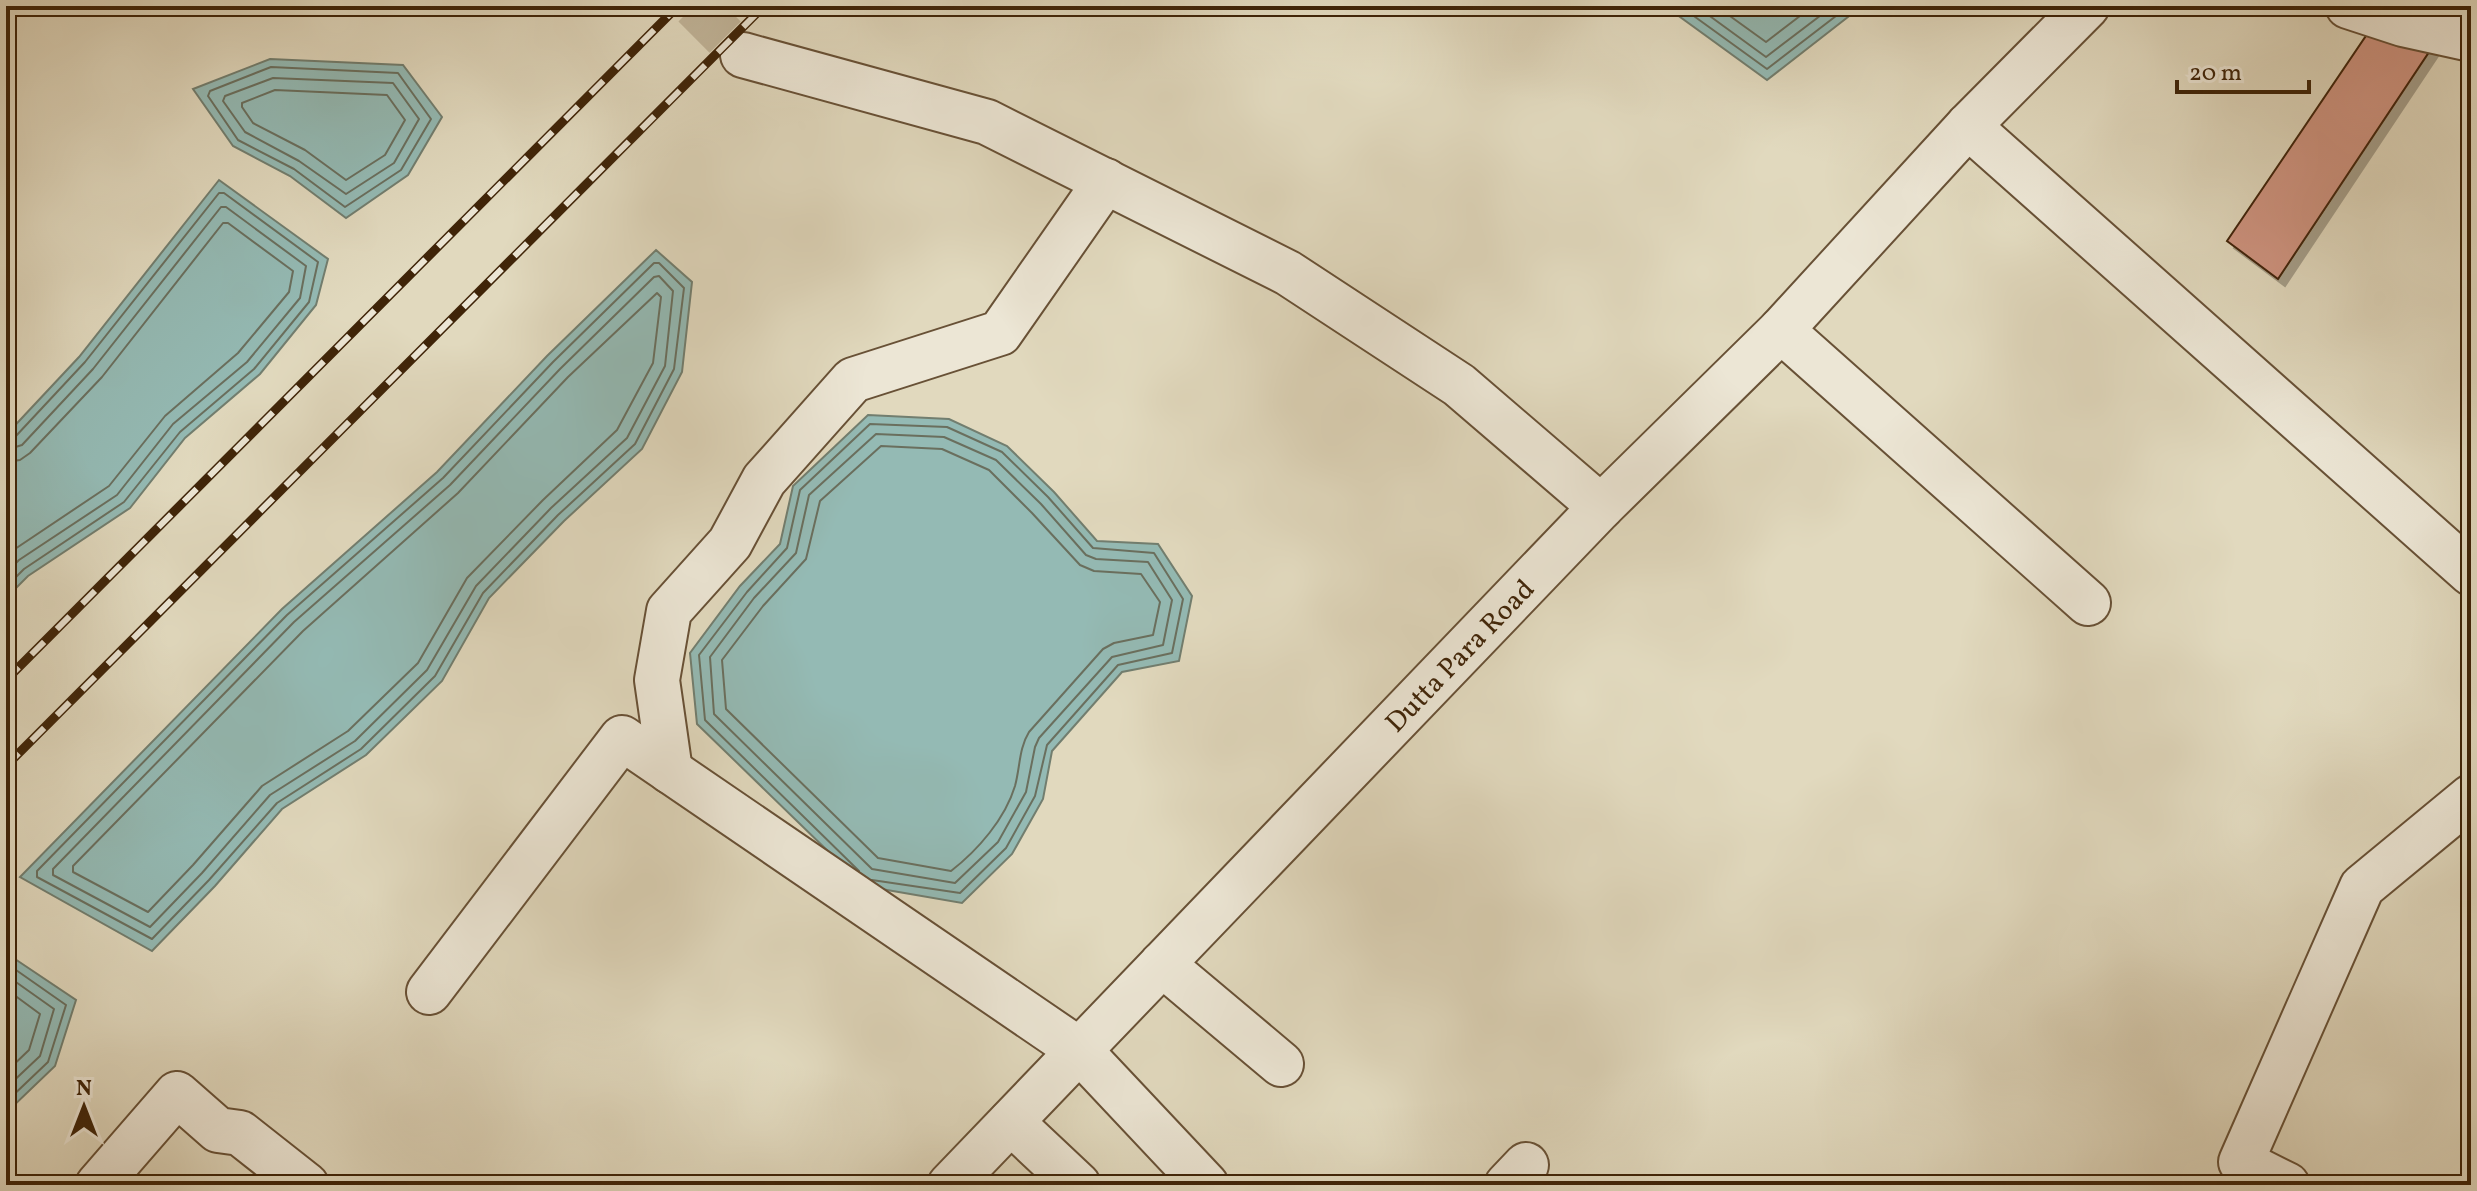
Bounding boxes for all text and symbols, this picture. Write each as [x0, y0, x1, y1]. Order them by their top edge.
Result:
scale bar [2177, 44, 2309, 94]
text: 20 m [2189, 57, 2242, 91]
street label: Dutta Para Road [1377, 571, 1544, 742]
north arrow [44, 1067, 124, 1147]
text: N [76, 1074, 92, 1105]

